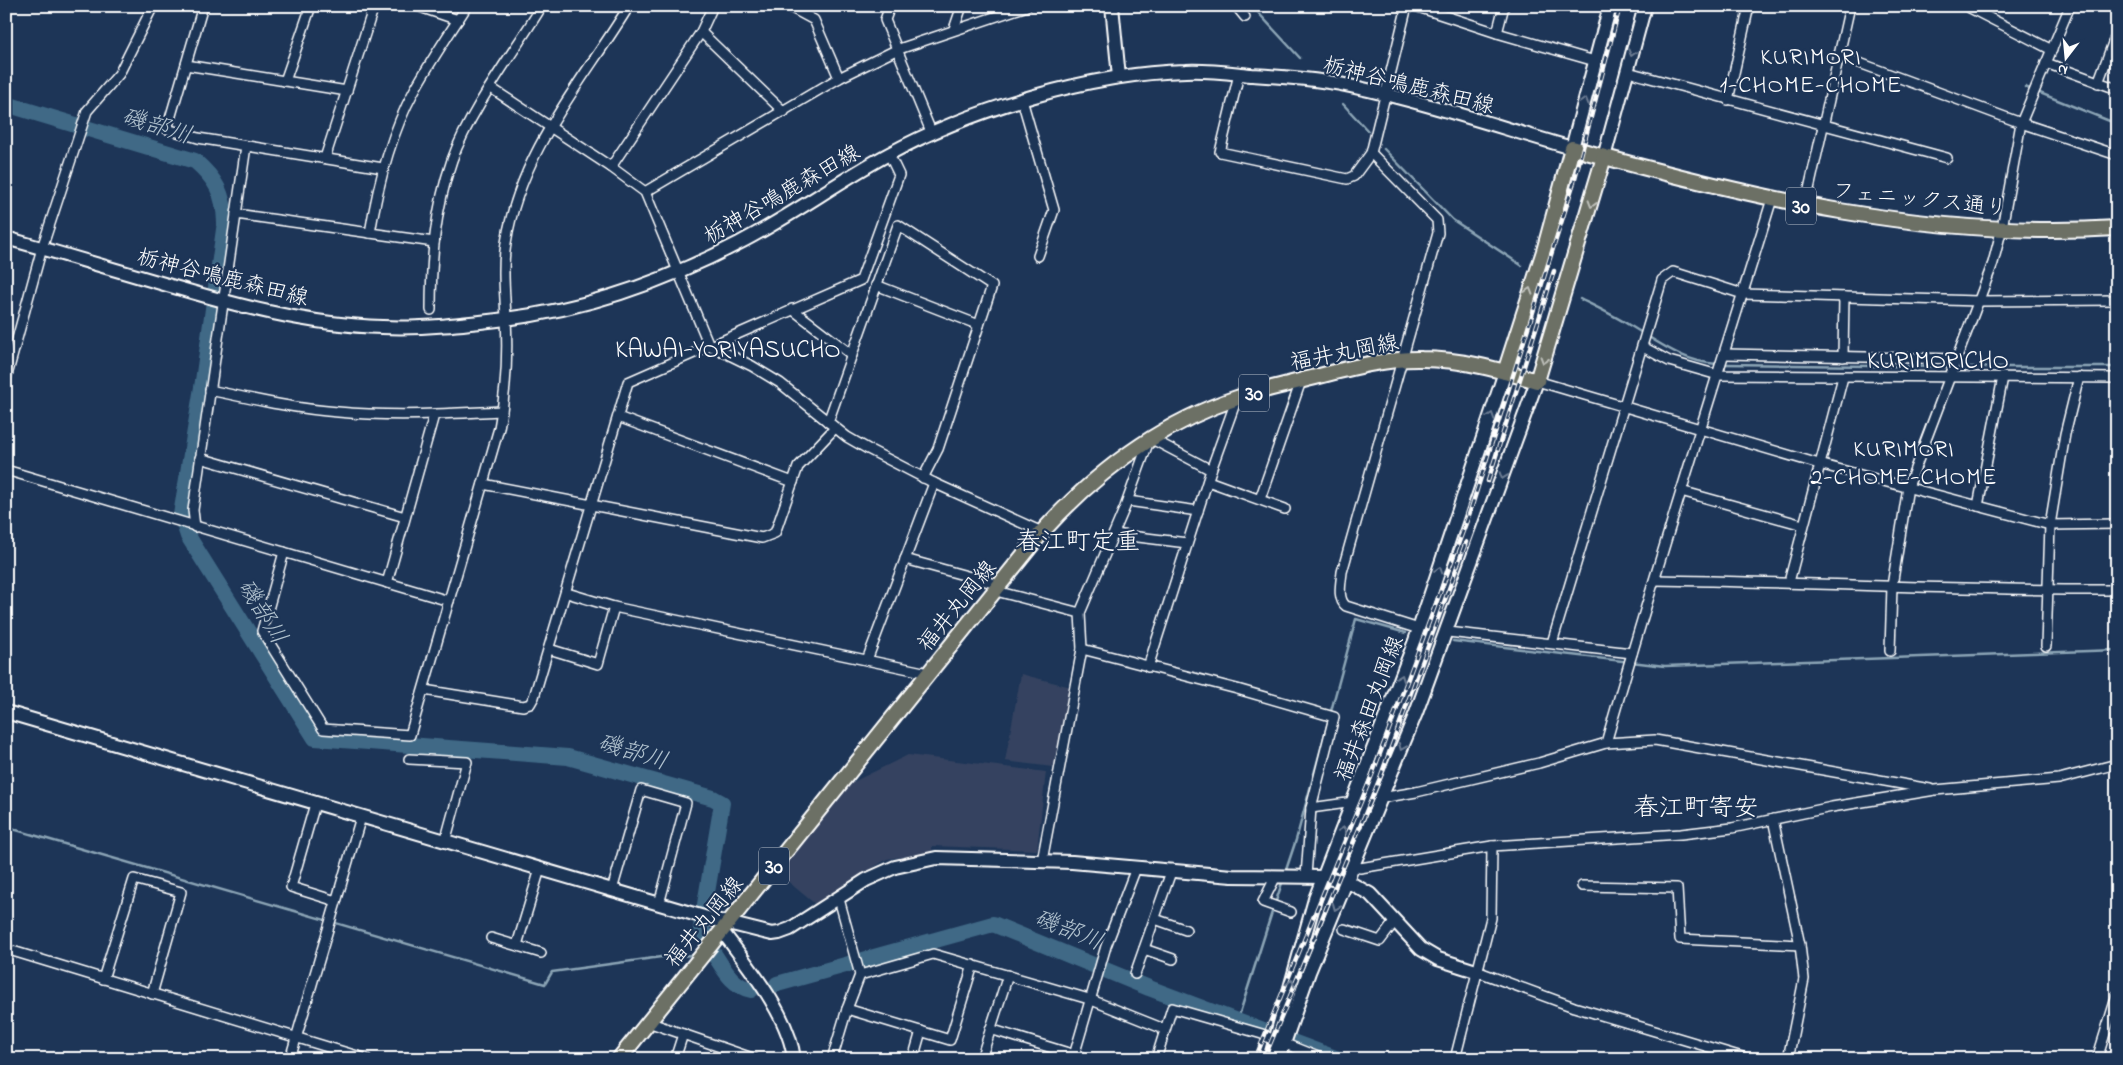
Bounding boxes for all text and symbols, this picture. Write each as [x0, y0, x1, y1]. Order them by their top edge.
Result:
north arrow [2040, 32, 2090, 82]
district label: KURIMORI 1-CHOME-CHOME [1720, 41, 1902, 104]
one-way arrow [1628, 49, 1638, 57]
street label: 栃神谷鳴鹿森田線 [1319, 50, 1498, 124]
text: N [2055, 58, 2070, 80]
one-way arrow [1579, 97, 1589, 105]
water label: 磯部川 [117, 100, 196, 155]
street label: 栃神谷鳴鹿森田線 [698, 138, 867, 253]
street label: フェニックス通り [1831, 176, 2009, 226]
road number: 30 [1786, 188, 1816, 225]
one-way arrow [1587, 200, 1597, 208]
street label: 栃神谷鳴鹿森田線 [133, 242, 312, 316]
one-way arrow [1524, 288, 1534, 296]
street label: 福井丸岡線 [1288, 328, 1402, 380]
district label: KAWAI-YORIYASUCHO [615, 333, 841, 369]
district label: KURIMORICHO [1867, 344, 2009, 380]
one-way arrow [1540, 355, 1550, 363]
road number: 30 [1239, 374, 1269, 412]
one-way arrow [1485, 413, 1495, 421]
district label: KURIMORI 2-CHOME-CHOME [1811, 433, 1997, 496]
one-way arrow [1499, 471, 1509, 480]
district label: 春江町定重 [1015, 525, 1141, 561]
street label: 福井丸岡線 [911, 554, 1005, 660]
one-way arrow [1433, 567, 1443, 575]
water label: 磯部川 [227, 573, 295, 652]
street label: 福井森田丸岡線 [1328, 631, 1413, 787]
one-way arrow [1395, 674, 1405, 683]
water label: 磯部川 [593, 726, 672, 781]
one-way arrow [1398, 743, 1408, 751]
district label: 春江町寄安 [1633, 791, 1759, 827]
one-way arrow [1337, 826, 1347, 835]
road number: 30 [759, 848, 789, 884]
street label: 福井丸岡線 [658, 870, 752, 976]
water label: 磯部川 [1028, 902, 1108, 961]
one-way arrow [1331, 902, 1342, 911]
one-way arrow [1285, 980, 1295, 988]

